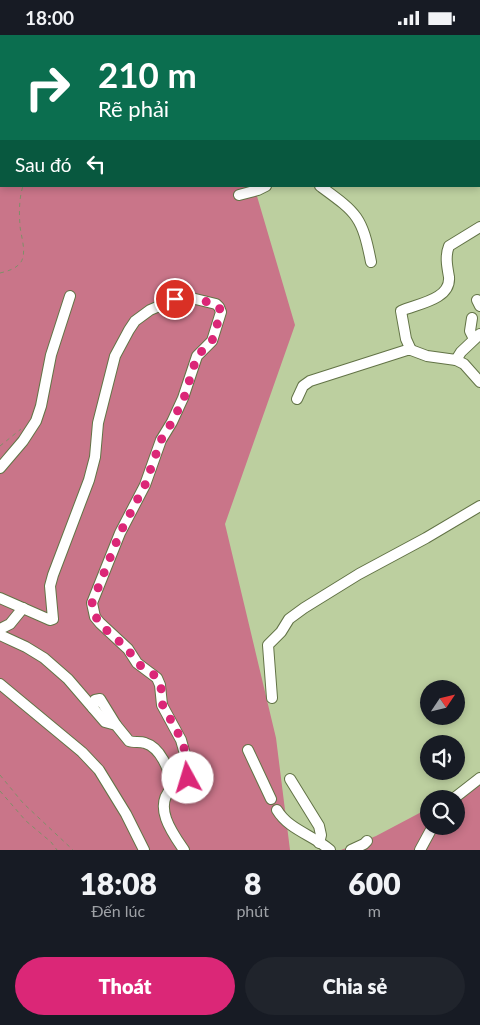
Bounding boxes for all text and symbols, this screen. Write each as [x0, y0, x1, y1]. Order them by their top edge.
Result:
text: 18:00 [25, 6, 74, 29]
text: 210 m [98, 53, 197, 95]
icon: right [15, 55, 80, 120]
text: Rẽ phải [98, 95, 169, 122]
icon: left [82, 150, 110, 178]
text: Sau đó [15, 153, 72, 176]
pin [154, 278, 196, 320]
icon: arrive [161, 285, 189, 313]
north arrow [420, 680, 465, 725]
map controls [420, 680, 465, 835]
button: sound [420, 735, 465, 780]
position arrow [161, 751, 213, 803]
button: search [420, 790, 465, 835]
text: 18:08 [79, 865, 157, 901]
text: 8 [244, 865, 261, 901]
text: 600 [348, 865, 401, 901]
text: Đến lúc [91, 901, 145, 920]
text: phút [236, 901, 269, 920]
text: m [368, 901, 381, 920]
button: Thoát [15, 957, 235, 1015]
button: Chia sẻ [245, 957, 465, 1015]

